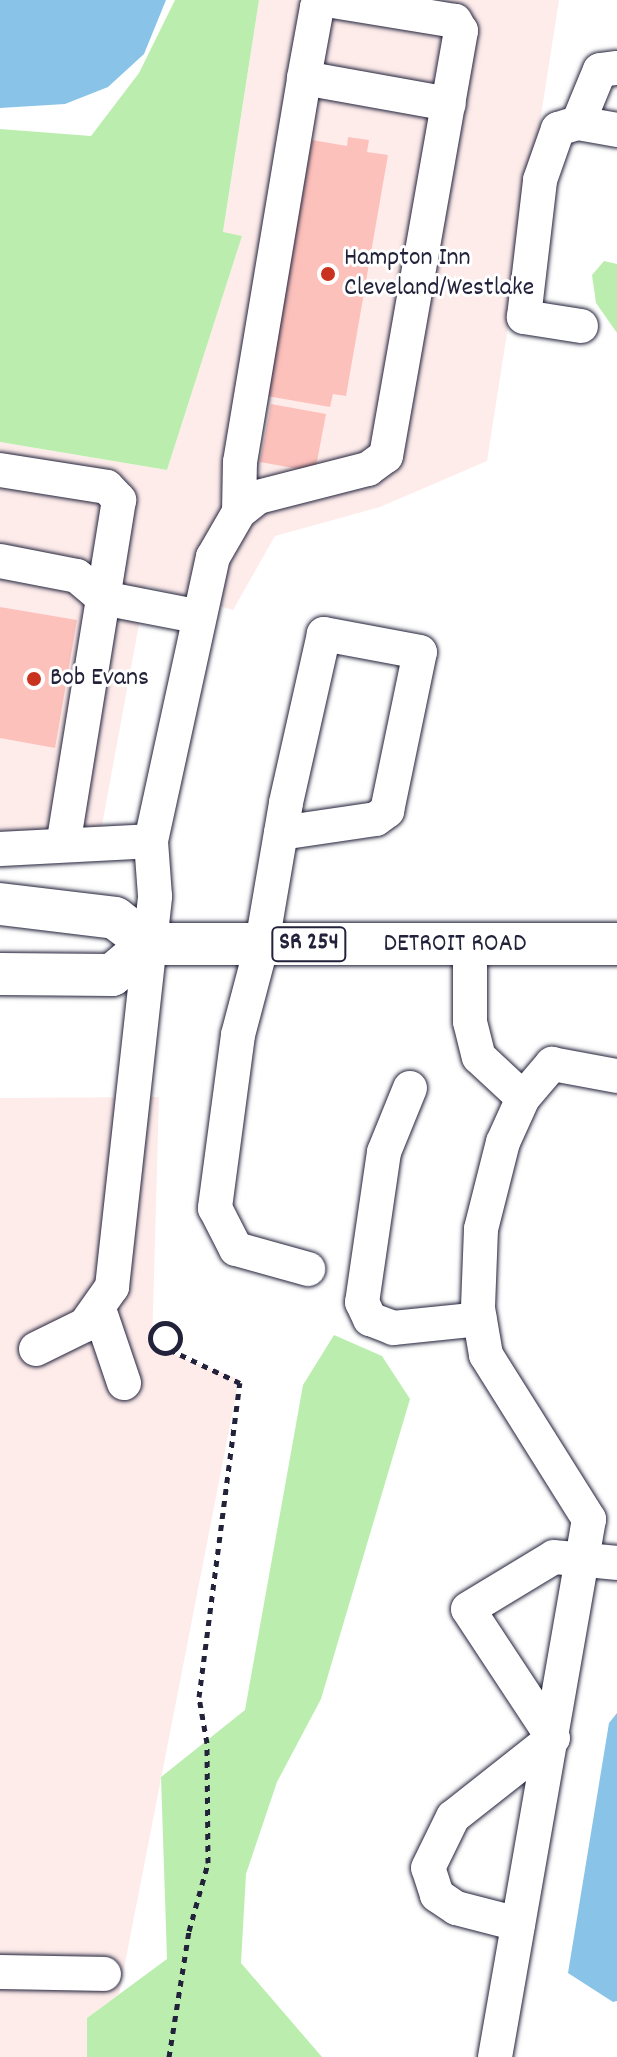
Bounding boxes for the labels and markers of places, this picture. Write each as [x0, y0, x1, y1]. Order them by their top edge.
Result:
place label: Hampton Inn Cleveland/Westlake [344, 243, 534, 304]
marker: Hampton Inn Cleveland/Westlake [319, 265, 337, 283]
place label: Bob Evans [50, 663, 149, 695]
marker: Bob Evans [25, 670, 43, 688]

